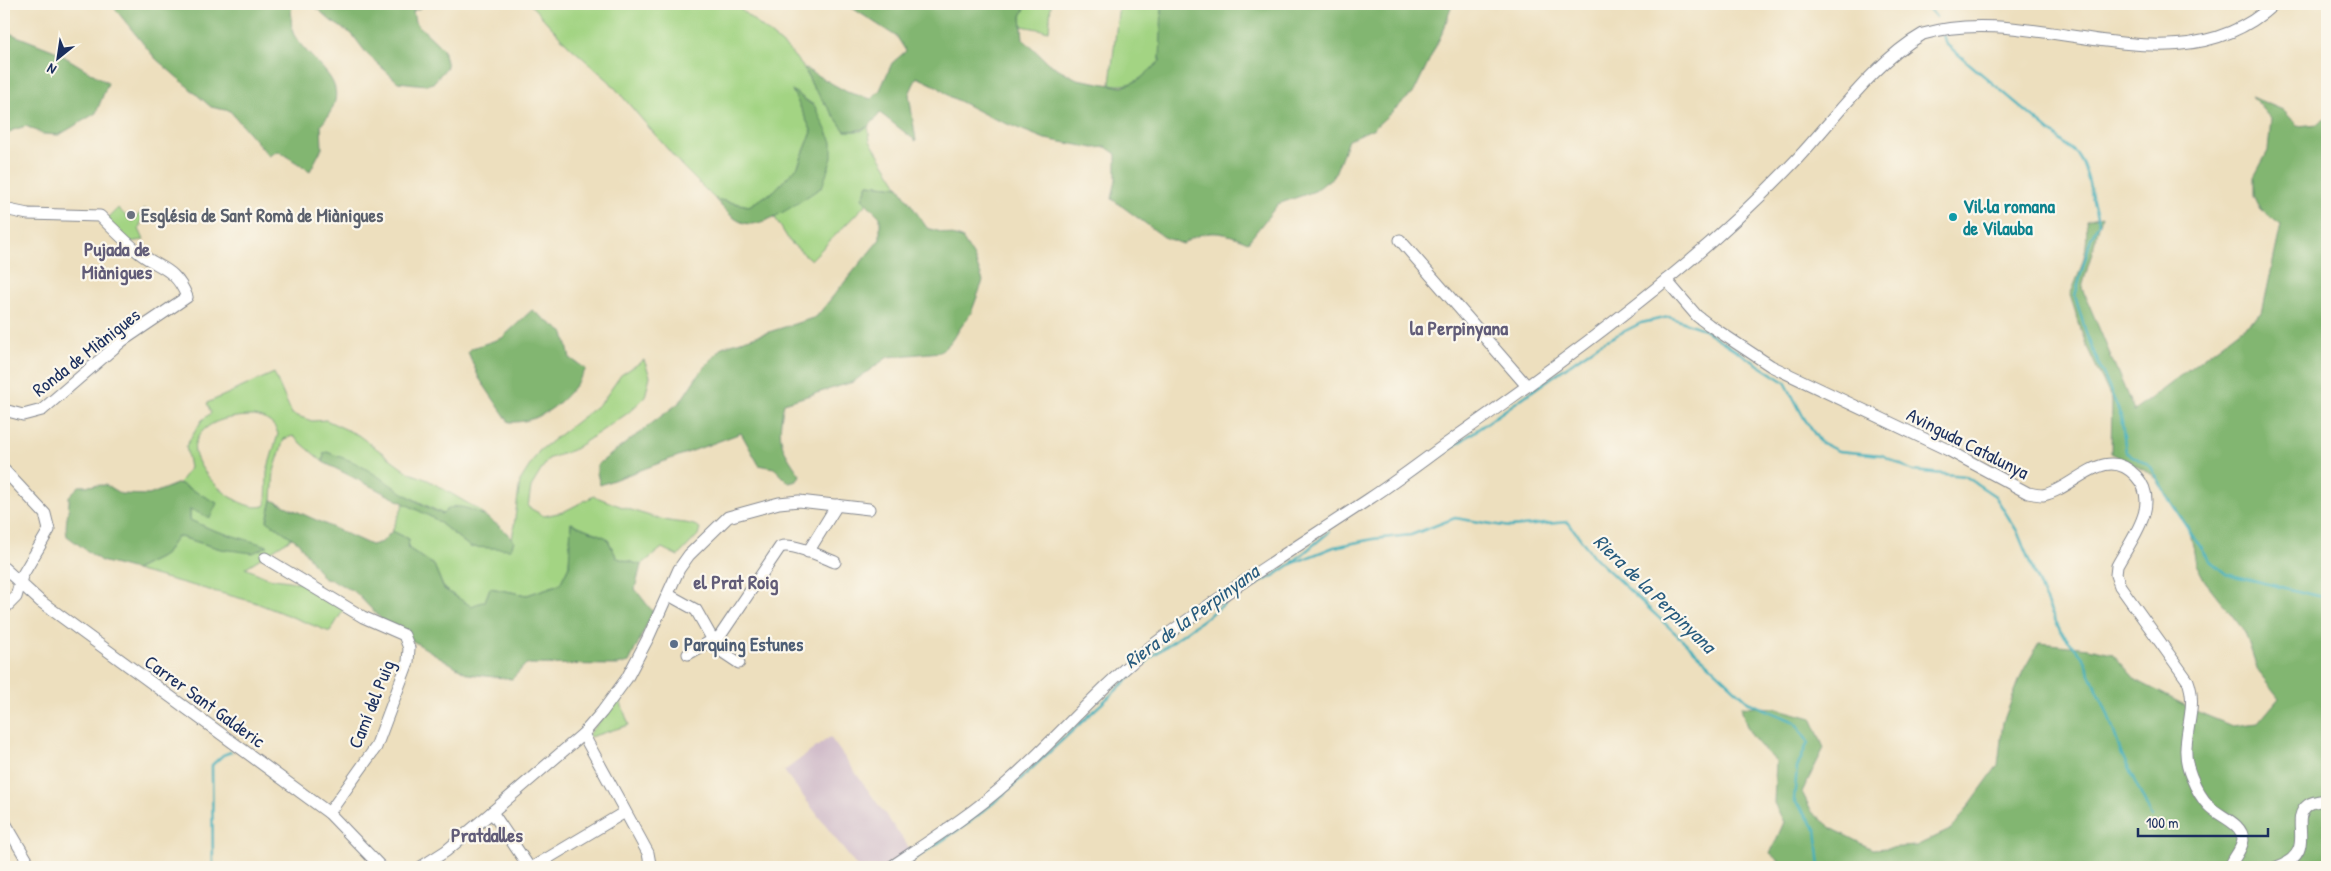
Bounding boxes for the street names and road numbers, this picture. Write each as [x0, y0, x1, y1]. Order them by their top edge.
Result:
street label: Ronda de Miànigues [27, 302, 145, 402]
street label: Avinguda Catalunya [1903, 401, 2034, 485]
street label: Carrer Sant Galderic [140, 648, 271, 754]
street label: Camí del Puig [341, 656, 401, 752]

